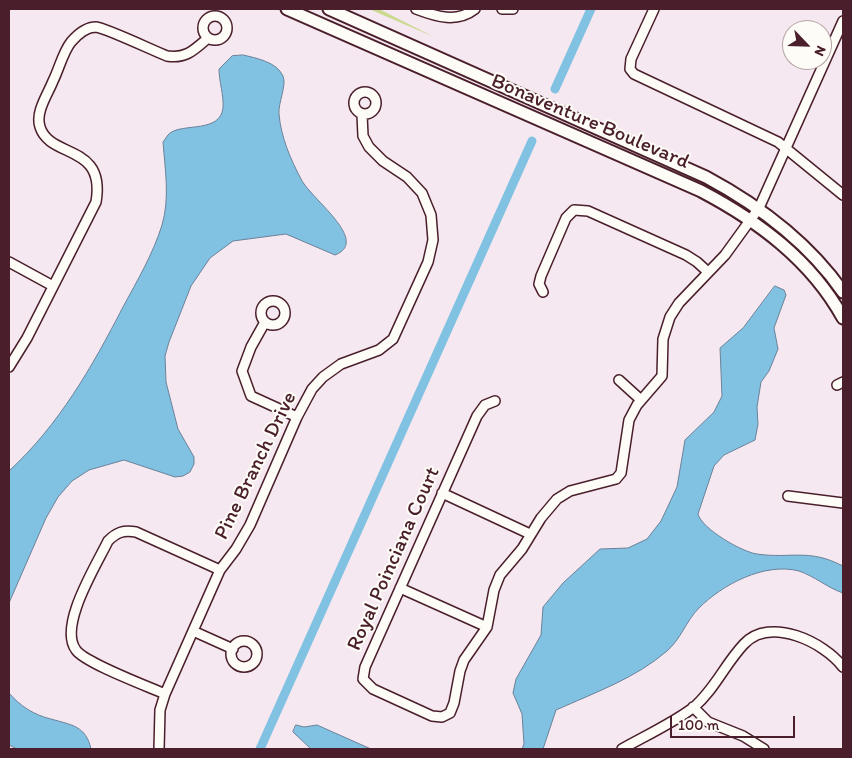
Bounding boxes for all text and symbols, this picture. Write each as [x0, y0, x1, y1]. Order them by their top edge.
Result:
north arrow [782, 20, 832, 70]
text: N [811, 43, 830, 59]
street label: Bonaventure Boulevard [487, 69, 693, 175]
street label: Pine Branch Drive [209, 388, 303, 544]
street label: Royal Poinciana Court [342, 463, 446, 655]
scale bar [672, 706, 797, 738]
text: 100 m [678, 716, 719, 734]

